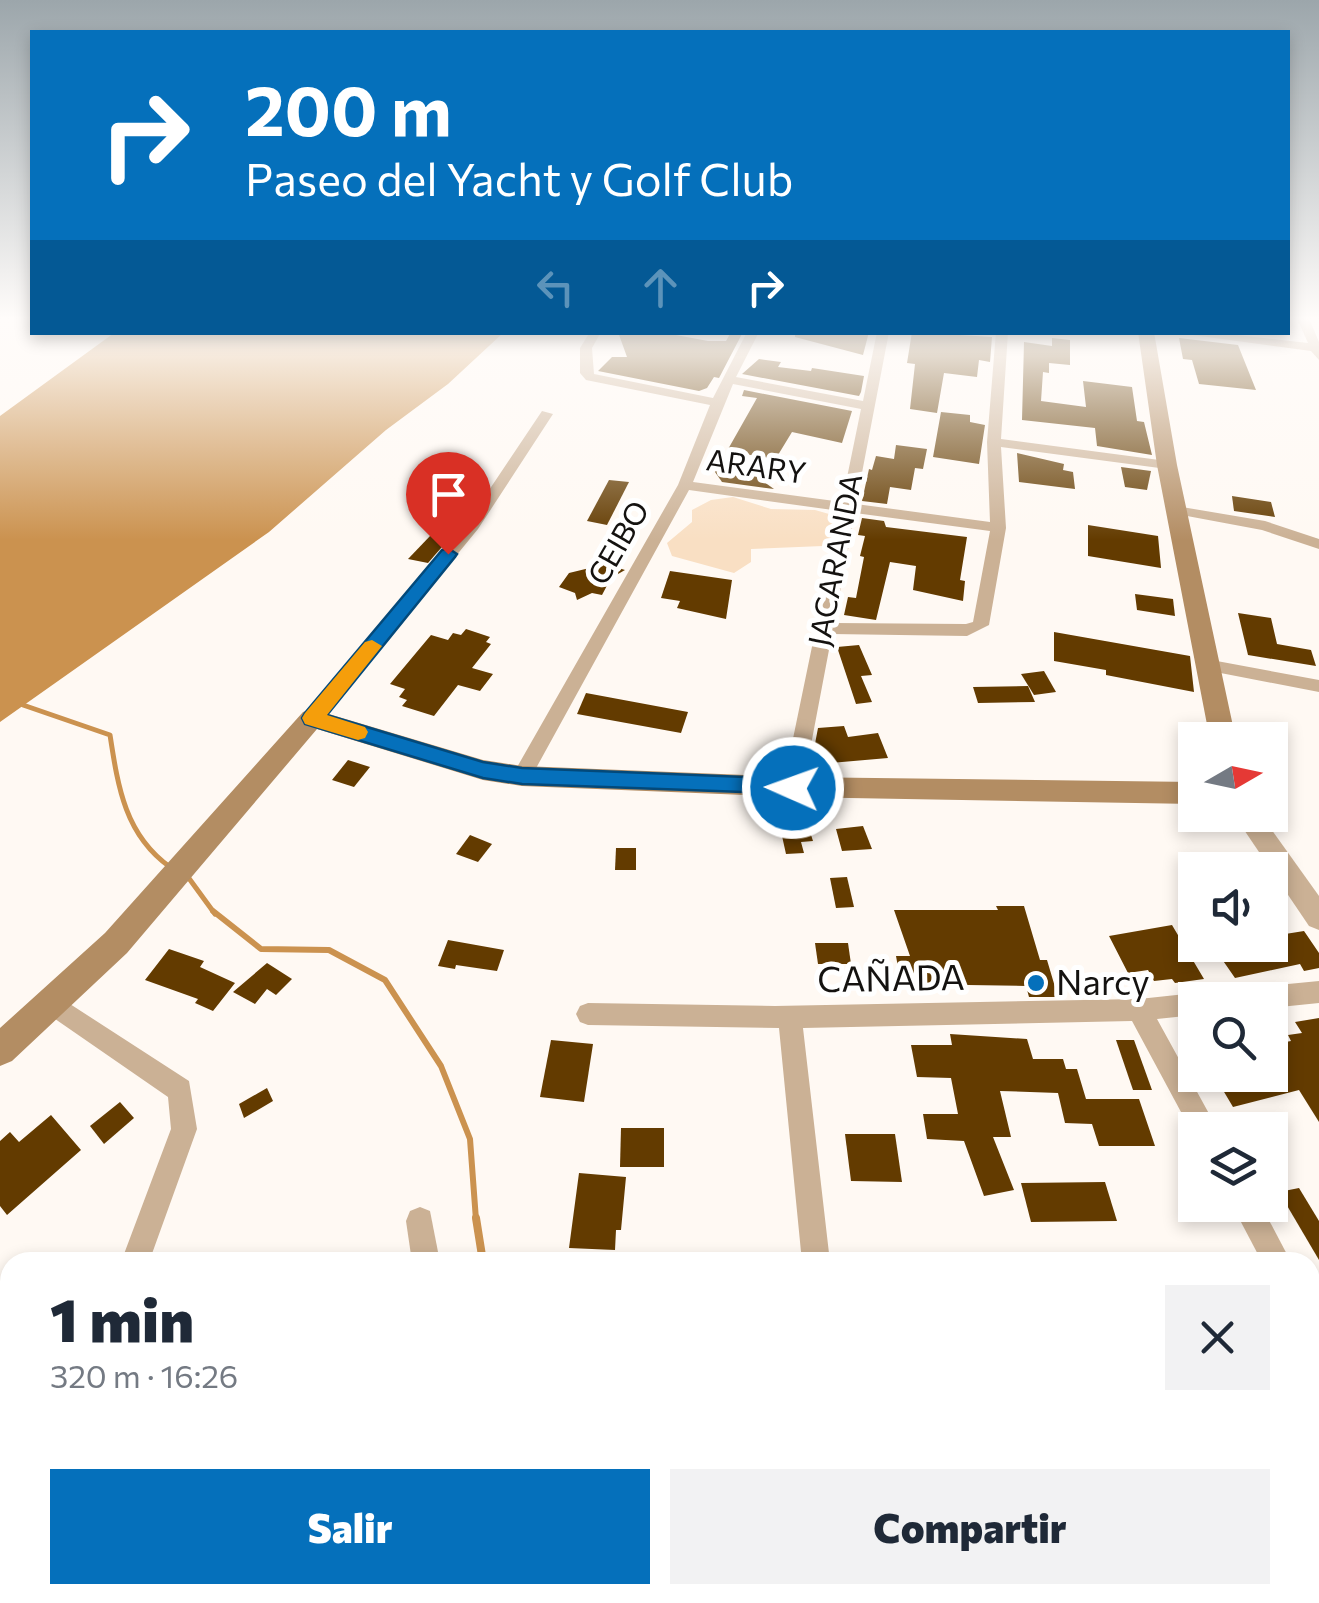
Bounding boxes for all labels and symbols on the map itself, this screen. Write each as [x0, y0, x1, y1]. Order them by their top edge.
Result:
street label: ARARY [704, 439, 809, 490]
pin [406, 452, 491, 555]
street label: JACARANDA [799, 470, 868, 649]
street label: CEIBO [578, 493, 656, 590]
north arrow [1178, 722, 1288, 832]
position arrow [741, 736, 845, 840]
street label: CAÑADA [817, 954, 965, 999]
place label: Narcy [1056, 959, 1150, 1002]
marker: Narcy [1025, 972, 1047, 994]

